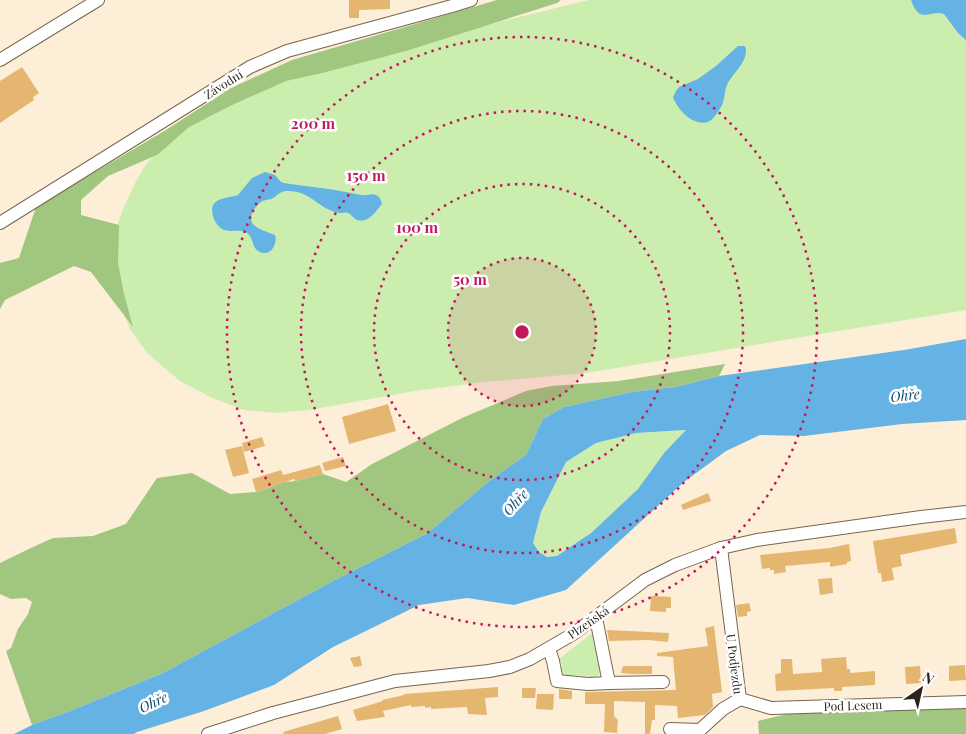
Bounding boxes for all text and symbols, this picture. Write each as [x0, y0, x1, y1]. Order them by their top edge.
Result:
street label: Závodní [201, 66, 246, 102]
text: 200 m [291, 113, 336, 133]
text: 150 m [346, 165, 386, 185]
text: 100 m [396, 217, 439, 237]
text: 50 m [453, 269, 487, 289]
centre of rings [513, 323, 531, 341]
water label: Ohře [889, 384, 921, 406]
water label: Ohře [498, 485, 532, 519]
street label: Plzeňská [564, 602, 612, 642]
street label: U Podjezdu [723, 633, 747, 695]
north arrow [896, 664, 946, 714]
text: N [919, 667, 938, 689]
water label: Ohře [136, 687, 170, 717]
street label: Pod Lesem [823, 696, 883, 714]

